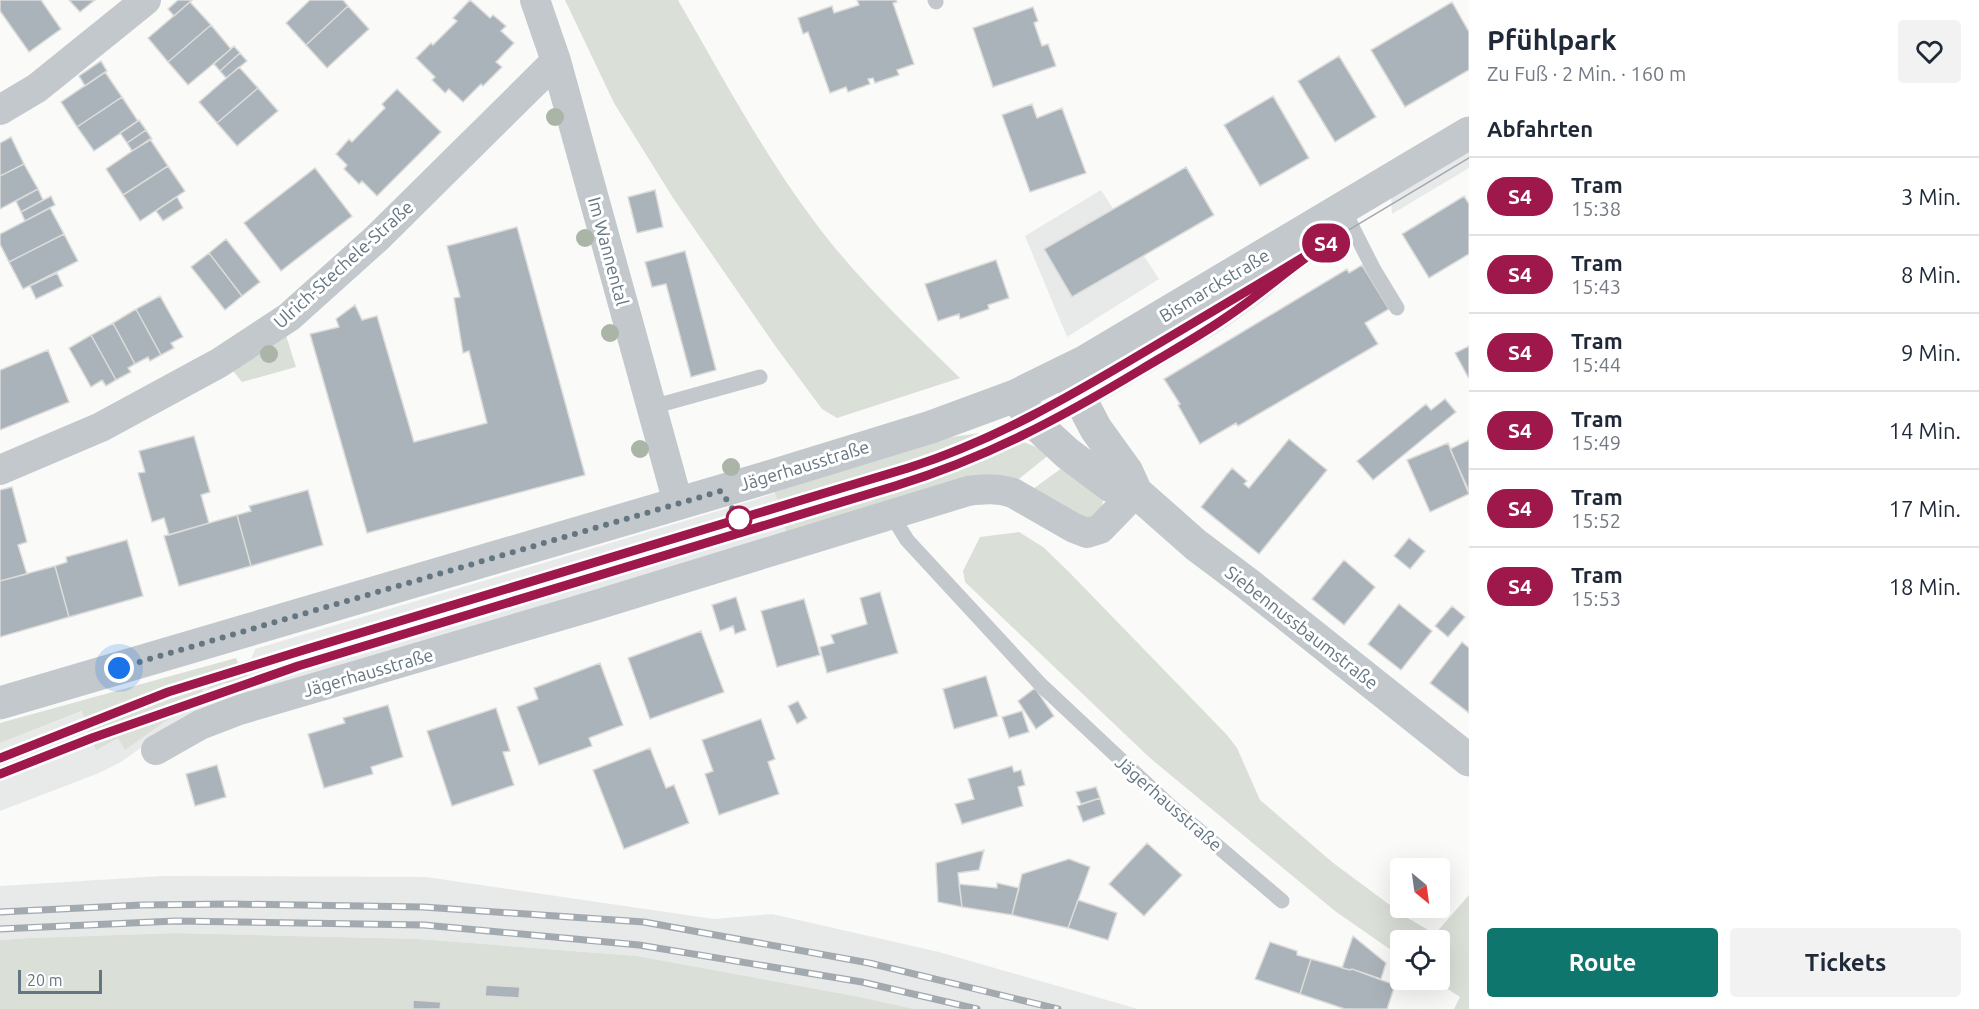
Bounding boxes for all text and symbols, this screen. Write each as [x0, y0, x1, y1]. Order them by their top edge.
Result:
button: heart [1898, 20, 1961, 83]
text: Pfühlpark [1487, 24, 1617, 55]
text: Zu Fuß · 2 Min. · 160 m [1487, 62, 1686, 85]
text: Abfahrten [1487, 116, 1593, 141]
text: Tram [1571, 172, 1623, 197]
text: S4 [1508, 184, 1532, 208]
text: 3 Min. [1901, 184, 1961, 209]
street label: Im Wannental [585, 195, 633, 308]
street label: Ulrich-Stechele-Straße [269, 196, 417, 332]
text: 15:38 [1571, 197, 1621, 220]
line badge: S4 [1299, 224, 1353, 262]
text: S4 [1314, 231, 1338, 255]
street label: Bismarckstraße [1156, 244, 1272, 326]
text: Tram [1571, 250, 1623, 275]
text: S4 [1508, 262, 1532, 286]
text: 8 Min. [1901, 262, 1961, 287]
text: 15:43 [1571, 275, 1621, 298]
text: Tram [1571, 328, 1623, 353]
text: S4 [1508, 340, 1532, 364]
text: 9 Min. [1901, 340, 1961, 365]
text: 15:44 [1571, 353, 1621, 376]
text: Tram [1571, 406, 1623, 431]
text: S4 [1508, 418, 1532, 442]
text: 14 Min. [1889, 418, 1961, 443]
text: 15:49 [1571, 431, 1621, 454]
street label: Jägerhausstraße [737, 436, 871, 494]
text: Tram [1571, 484, 1623, 509]
text: S4 [1508, 496, 1532, 520]
text: 17 Min. [1889, 496, 1961, 521]
unlabelled marker [726, 506, 752, 532]
text: 15:52 [1571, 509, 1621, 532]
street label: Siebennussbaumstraße [1222, 561, 1382, 693]
text: Tram [1571, 562, 1623, 587]
text: S4 [1508, 574, 1532, 598]
text: 18 Min. [1889, 574, 1961, 599]
text: 15:53 [1571, 587, 1621, 610]
street label: Jägerhausstraße [301, 644, 435, 700]
your location [104, 653, 134, 683]
street label: Jägerhausstraße [1112, 751, 1226, 855]
north arrow [1390, 858, 1450, 918]
map controls [1390, 858, 1450, 990]
button: Route [1487, 928, 1718, 997]
button: Tickets [1730, 928, 1961, 997]
button: locate [1390, 930, 1450, 990]
scale bar [18, 967, 102, 994]
text: 20 m [27, 971, 63, 989]

